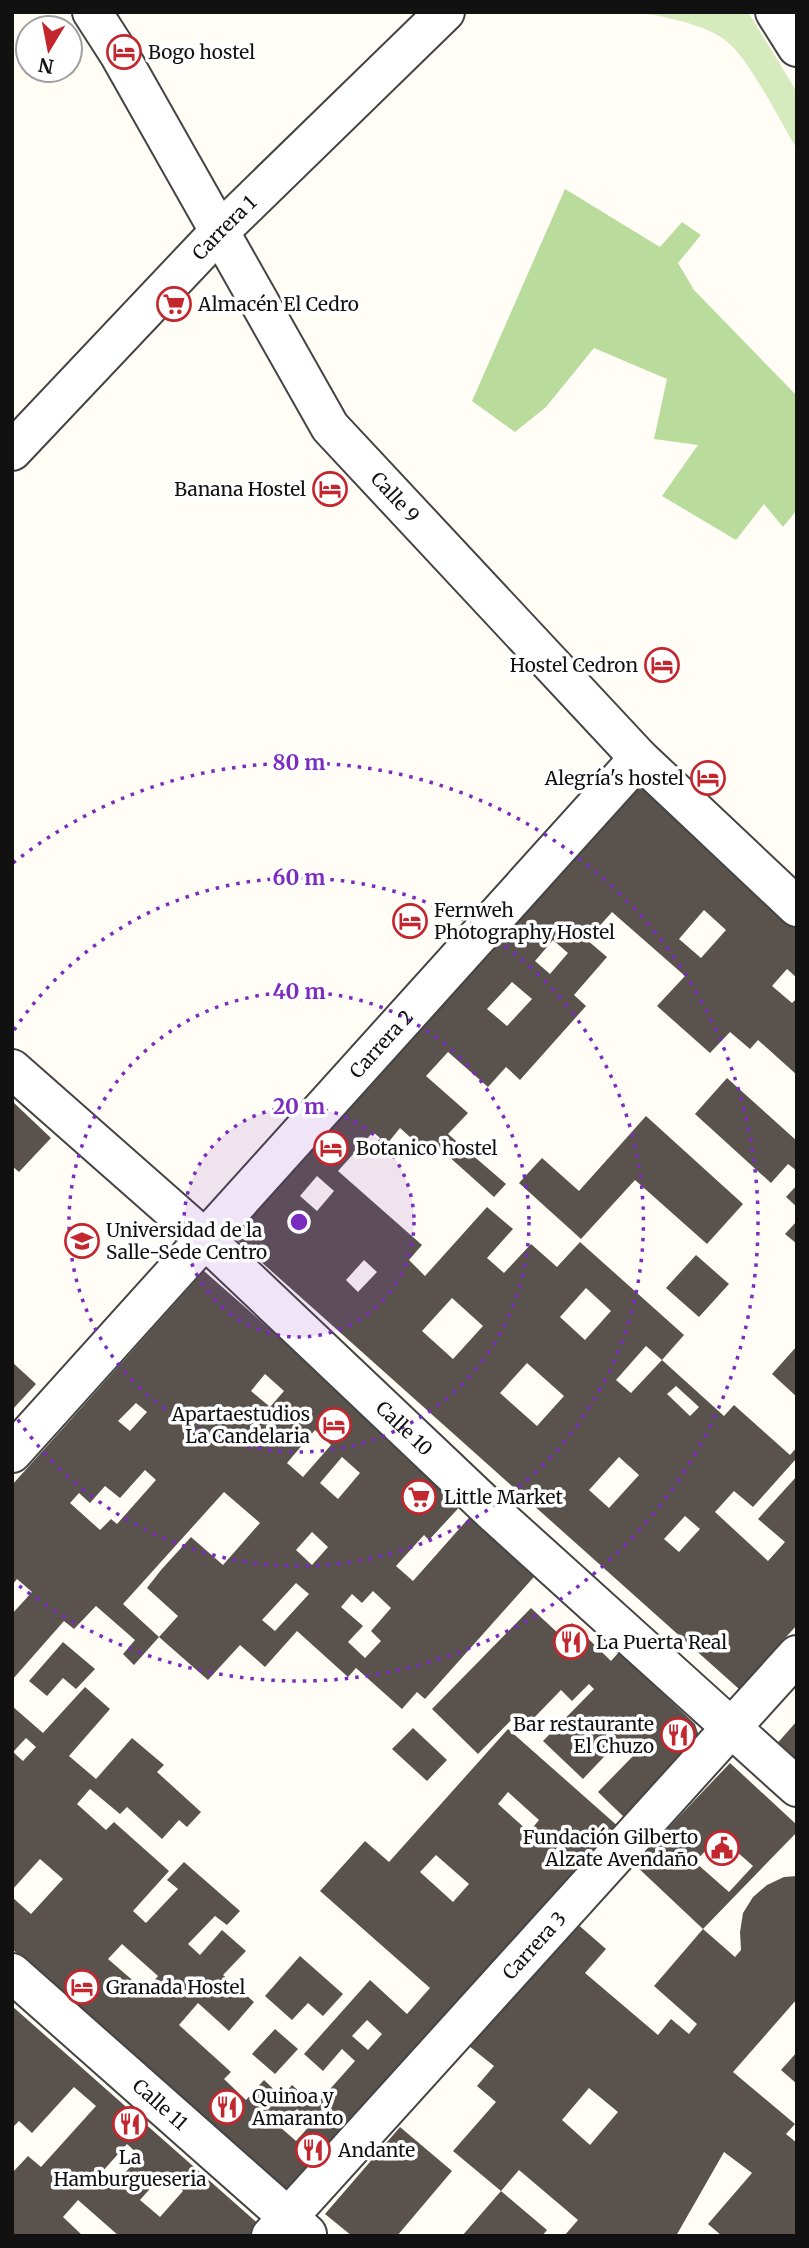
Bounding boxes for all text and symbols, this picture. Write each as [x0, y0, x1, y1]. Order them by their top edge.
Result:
north arrow [14, 14, 84, 84]
hotel icon: Bogo hostel [105, 33, 143, 71]
place label: Bogo hostel [148, 40, 255, 64]
text: N [37, 53, 56, 79]
street label: Carrera 1 [187, 190, 261, 265]
supermarket icon: Almacén El Cedro [155, 285, 193, 323]
place label: Almacén El Cedro [197, 292, 359, 316]
street label: Calle 9 [366, 466, 425, 527]
hotel icon: Banana Hostel [311, 470, 349, 508]
place label: Banana Hostel [174, 477, 306, 501]
hotel icon: Hostel Cedron [643, 646, 681, 684]
place label: Hostel Cedron [510, 653, 638, 677]
text: 80 m [273, 749, 325, 776]
hotel icon: Alegría's hostel [689, 759, 727, 797]
place label: Alegría's hostel [544, 766, 684, 790]
text: 60 m [273, 864, 325, 891]
place label: Fernweh Photography Hostel [434, 898, 615, 944]
hotel icon: Fernweh Photography Hostel [391, 902, 429, 940]
text: 40 m [272, 978, 326, 1005]
street label: Carrera 2 [344, 1005, 418, 1083]
text: 20 m [273, 1093, 325, 1120]
hotel icon: Botanico hostel [312, 1129, 350, 1167]
place label: Botanico hostel [356, 1136, 498, 1160]
centre of rings [287, 1210, 311, 1234]
place label: Universidad de la Salle-Sede Centro [106, 1218, 267, 1264]
school or university icon: Universidad de la Salle-Sede Centro [63, 1222, 101, 1260]
street label: Calle 10 [371, 1396, 438, 1461]
place label: Apartaestudios La Candelaria [171, 1402, 310, 1448]
hotel icon: Apartaestudios La Candelaria [315, 1406, 353, 1444]
supermarket icon: Little Market [400, 1478, 438, 1516]
place label: Little Market [444, 1485, 563, 1509]
restaurant icon: La Puerta Real [552, 1623, 590, 1661]
place label: La Puerta Real [596, 1630, 727, 1654]
place label: Bar restaurante El Chuzo [513, 1712, 654, 1758]
restaurant icon: Bar restaurante El Chuzo [659, 1716, 697, 1754]
place label: Fundación Gilberto Alzate Avendaño [523, 1825, 698, 1871]
public building icon: Fundación Gilberto Alzate Avendaño [703, 1829, 741, 1867]
street label: Carrera 3 [497, 1906, 571, 1984]
hotel icon: Granada Hostel [63, 1968, 101, 2006]
place label: Granada Hostel [106, 1975, 245, 1999]
street label: Calle 11 [128, 2073, 193, 2135]
place label: Quinoa y Amaranto [251, 2084, 343, 2130]
restaurant icon: Quinoa y Amaranto [208, 2088, 246, 2126]
restaurant icon: La Hamburgueseria [111, 2105, 149, 2143]
restaurant icon: Andante [294, 2131, 332, 2169]
place label: Andante [337, 2138, 415, 2162]
place label: La Hamburgueseria [54, 2145, 206, 2191]

